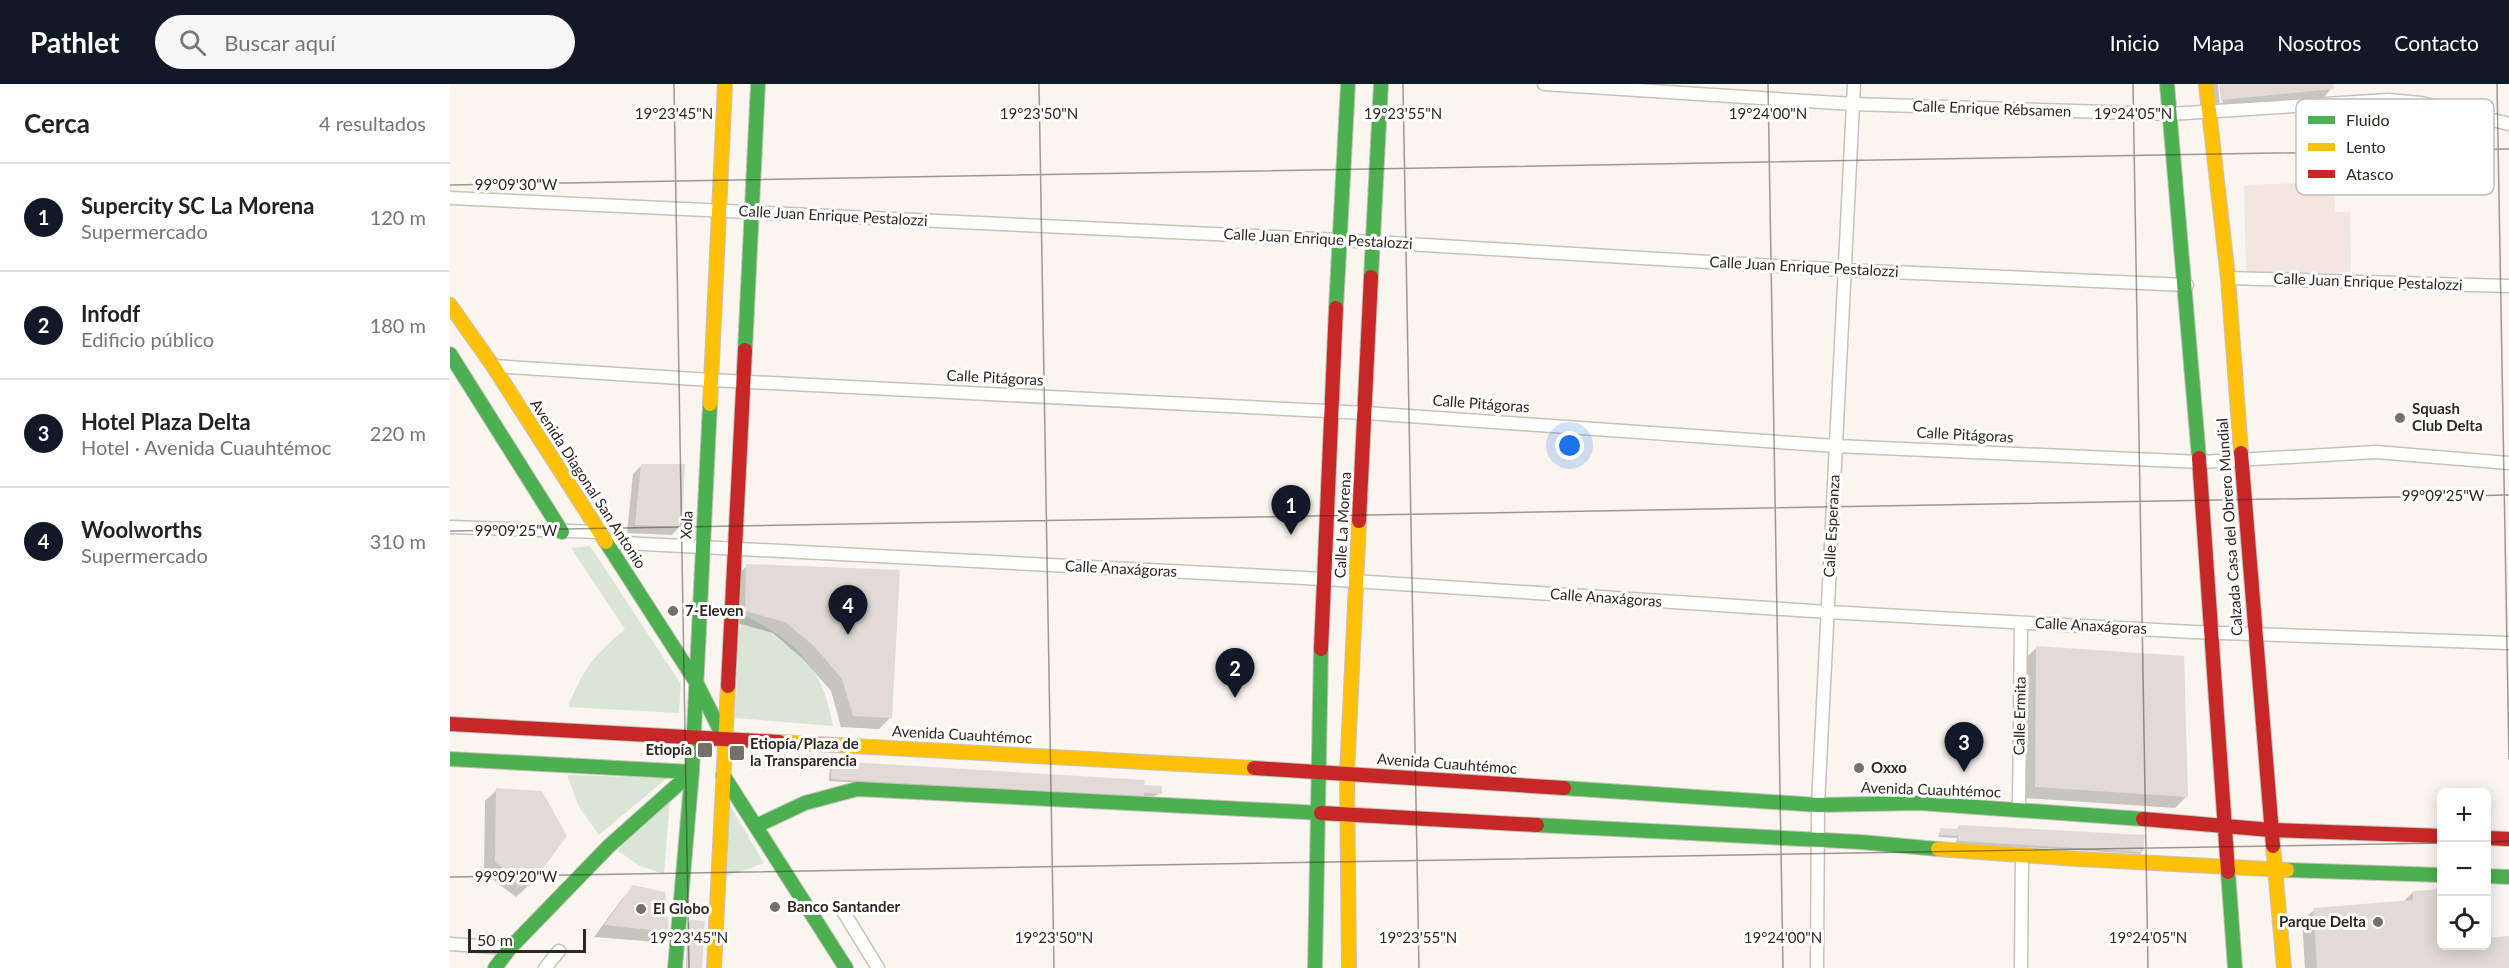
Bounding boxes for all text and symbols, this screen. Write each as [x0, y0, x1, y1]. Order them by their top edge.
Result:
search box [155, 15, 575, 69]
text: Pathlet [30, 25, 119, 59]
icon: search [176, 26, 209, 59]
text: Buscar aquí [224, 29, 336, 56]
text: Inicio [2110, 30, 2159, 55]
text: Mapa [2192, 30, 2244, 55]
text: Nosotros [2277, 30, 2361, 55]
text: Contacto [2394, 30, 2479, 55]
street label: Calle Enrique Rébsamen [1913, 96, 2072, 120]
legend [2296, 99, 2494, 195]
text: 19°23'45"N [635, 104, 713, 122]
text: 19°23'50"N [1000, 104, 1078, 122]
text: 19°23'55"N [1364, 104, 1442, 122]
text: 19°24'00"N [1729, 104, 1807, 122]
text: 19°24'05"N [2094, 104, 2172, 122]
text: Cerca [24, 107, 90, 139]
text: Fluido [2346, 110, 2389, 129]
text: 4 resultados [319, 111, 426, 135]
text: Lento [2346, 137, 2386, 156]
text: Atasco [2346, 164, 2394, 183]
text: 99°09'30"W [475, 175, 558, 193]
text: Supercity SC La Morena [81, 192, 314, 219]
street label: Calle Juan Enrique Pestalozzi [738, 201, 928, 229]
text: 1 [38, 205, 49, 229]
text: 120 m [370, 205, 426, 229]
text: Supermercado [81, 219, 208, 243]
street label: Calle Juan Enrique Pestalozzi [1223, 224, 1413, 252]
street label: Calle Juan Enrique Pestalozzi [1709, 252, 1899, 280]
street label: Calle Juan Enrique Pestalozzi [2273, 269, 2463, 293]
text: Infodf [81, 300, 140, 327]
text: 2 [38, 313, 49, 337]
text: 180 m [370, 313, 426, 337]
text: Edificio público [81, 327, 214, 351]
street label: Calle Pitágoras [946, 365, 1044, 389]
street label: Calle Pitágoras [1432, 391, 1530, 415]
street label: Avenida Diagonal San Antonio [527, 395, 650, 572]
place label: Squash Club Delta [2412, 399, 2483, 434]
text: Hotel Plaza Delta [81, 408, 251, 435]
marker: Squash Club Delta [2393, 411, 2407, 425]
street label: Calzada Casa del Obrero Mundial [2212, 418, 2246, 637]
text: 3 [38, 421, 49, 445]
text: 220 m [370, 421, 426, 445]
street label: Calle Pitágoras [1916, 422, 2014, 446]
your location [1555, 431, 1584, 460]
text: Hotel · Avenida Cuauhtémoc [81, 435, 331, 459]
street label: Calle La Morena [1330, 471, 1354, 579]
street label: Calle Esperanza [1819, 474, 1843, 578]
pin: 1 [1272, 486, 1310, 535]
text: 99°09'25"W [2402, 486, 2485, 504]
street label: Xola [676, 510, 696, 540]
text: Woolworths [81, 516, 202, 543]
text: 99°09'25"W [475, 521, 558, 539]
text: 4 [38, 529, 49, 553]
text: 310 m [370, 529, 426, 553]
text: Supermercado [81, 543, 208, 567]
street label: Calle Anaxágoras [1065, 556, 1178, 580]
street label: Calle Anaxágoras [1549, 584, 1663, 610]
pin: 4 [828, 586, 868, 635]
place label: 7-Eleven [685, 601, 744, 619]
marker: 7-Eleven [666, 604, 680, 618]
street label: Calle Anaxágoras [2035, 613, 2148, 637]
pin: 2 [1216, 648, 1254, 698]
street label: Calle Ermita [2009, 676, 2029, 756]
street label: Avenida Cuauhtémoc [892, 721, 1033, 747]
pin: 3 [1944, 722, 1984, 772]
place label: Etiopía/Plaza de la Transparencia [750, 734, 859, 769]
place label: Etiopía [645, 740, 692, 758]
marker: Etiopía [696, 741, 714, 759]
marker: Etiopía/Plaza de la Transparencia [728, 744, 746, 762]
street label: Avenida Cuauhtémoc [1376, 749, 1518, 777]
place label: Oxxo [1871, 758, 1907, 776]
marker: Oxxo [1852, 761, 1866, 775]
street label: Avenida Cuauhtémoc [1861, 778, 2001, 800]
map controls [2437, 788, 2491, 950]
button: + [2437, 788, 2491, 842]
button: − [2437, 842, 2491, 896]
text: 99°09'20"W [475, 867, 558, 885]
button: locate [2437, 896, 2491, 950]
place label: Banco Santander [787, 897, 900, 915]
place label: El Globo [653, 899, 710, 917]
marker: Banco Santander [768, 900, 782, 914]
marker: El Globo [634, 902, 648, 916]
place label: Parque Delta [2279, 912, 2366, 930]
marker: Parque Delta [2371, 915, 2385, 929]
scale bar [468, 926, 586, 954]
text: 19°23'45"N [650, 928, 728, 946]
text: 19°23'50"N [1015, 928, 1093, 946]
text: 19°23'55"N [1379, 928, 1457, 946]
text: 19°24'00"N [1744, 928, 1822, 946]
text: 19°24'05"N [2109, 928, 2187, 946]
text: 50 m [477, 930, 513, 949]

